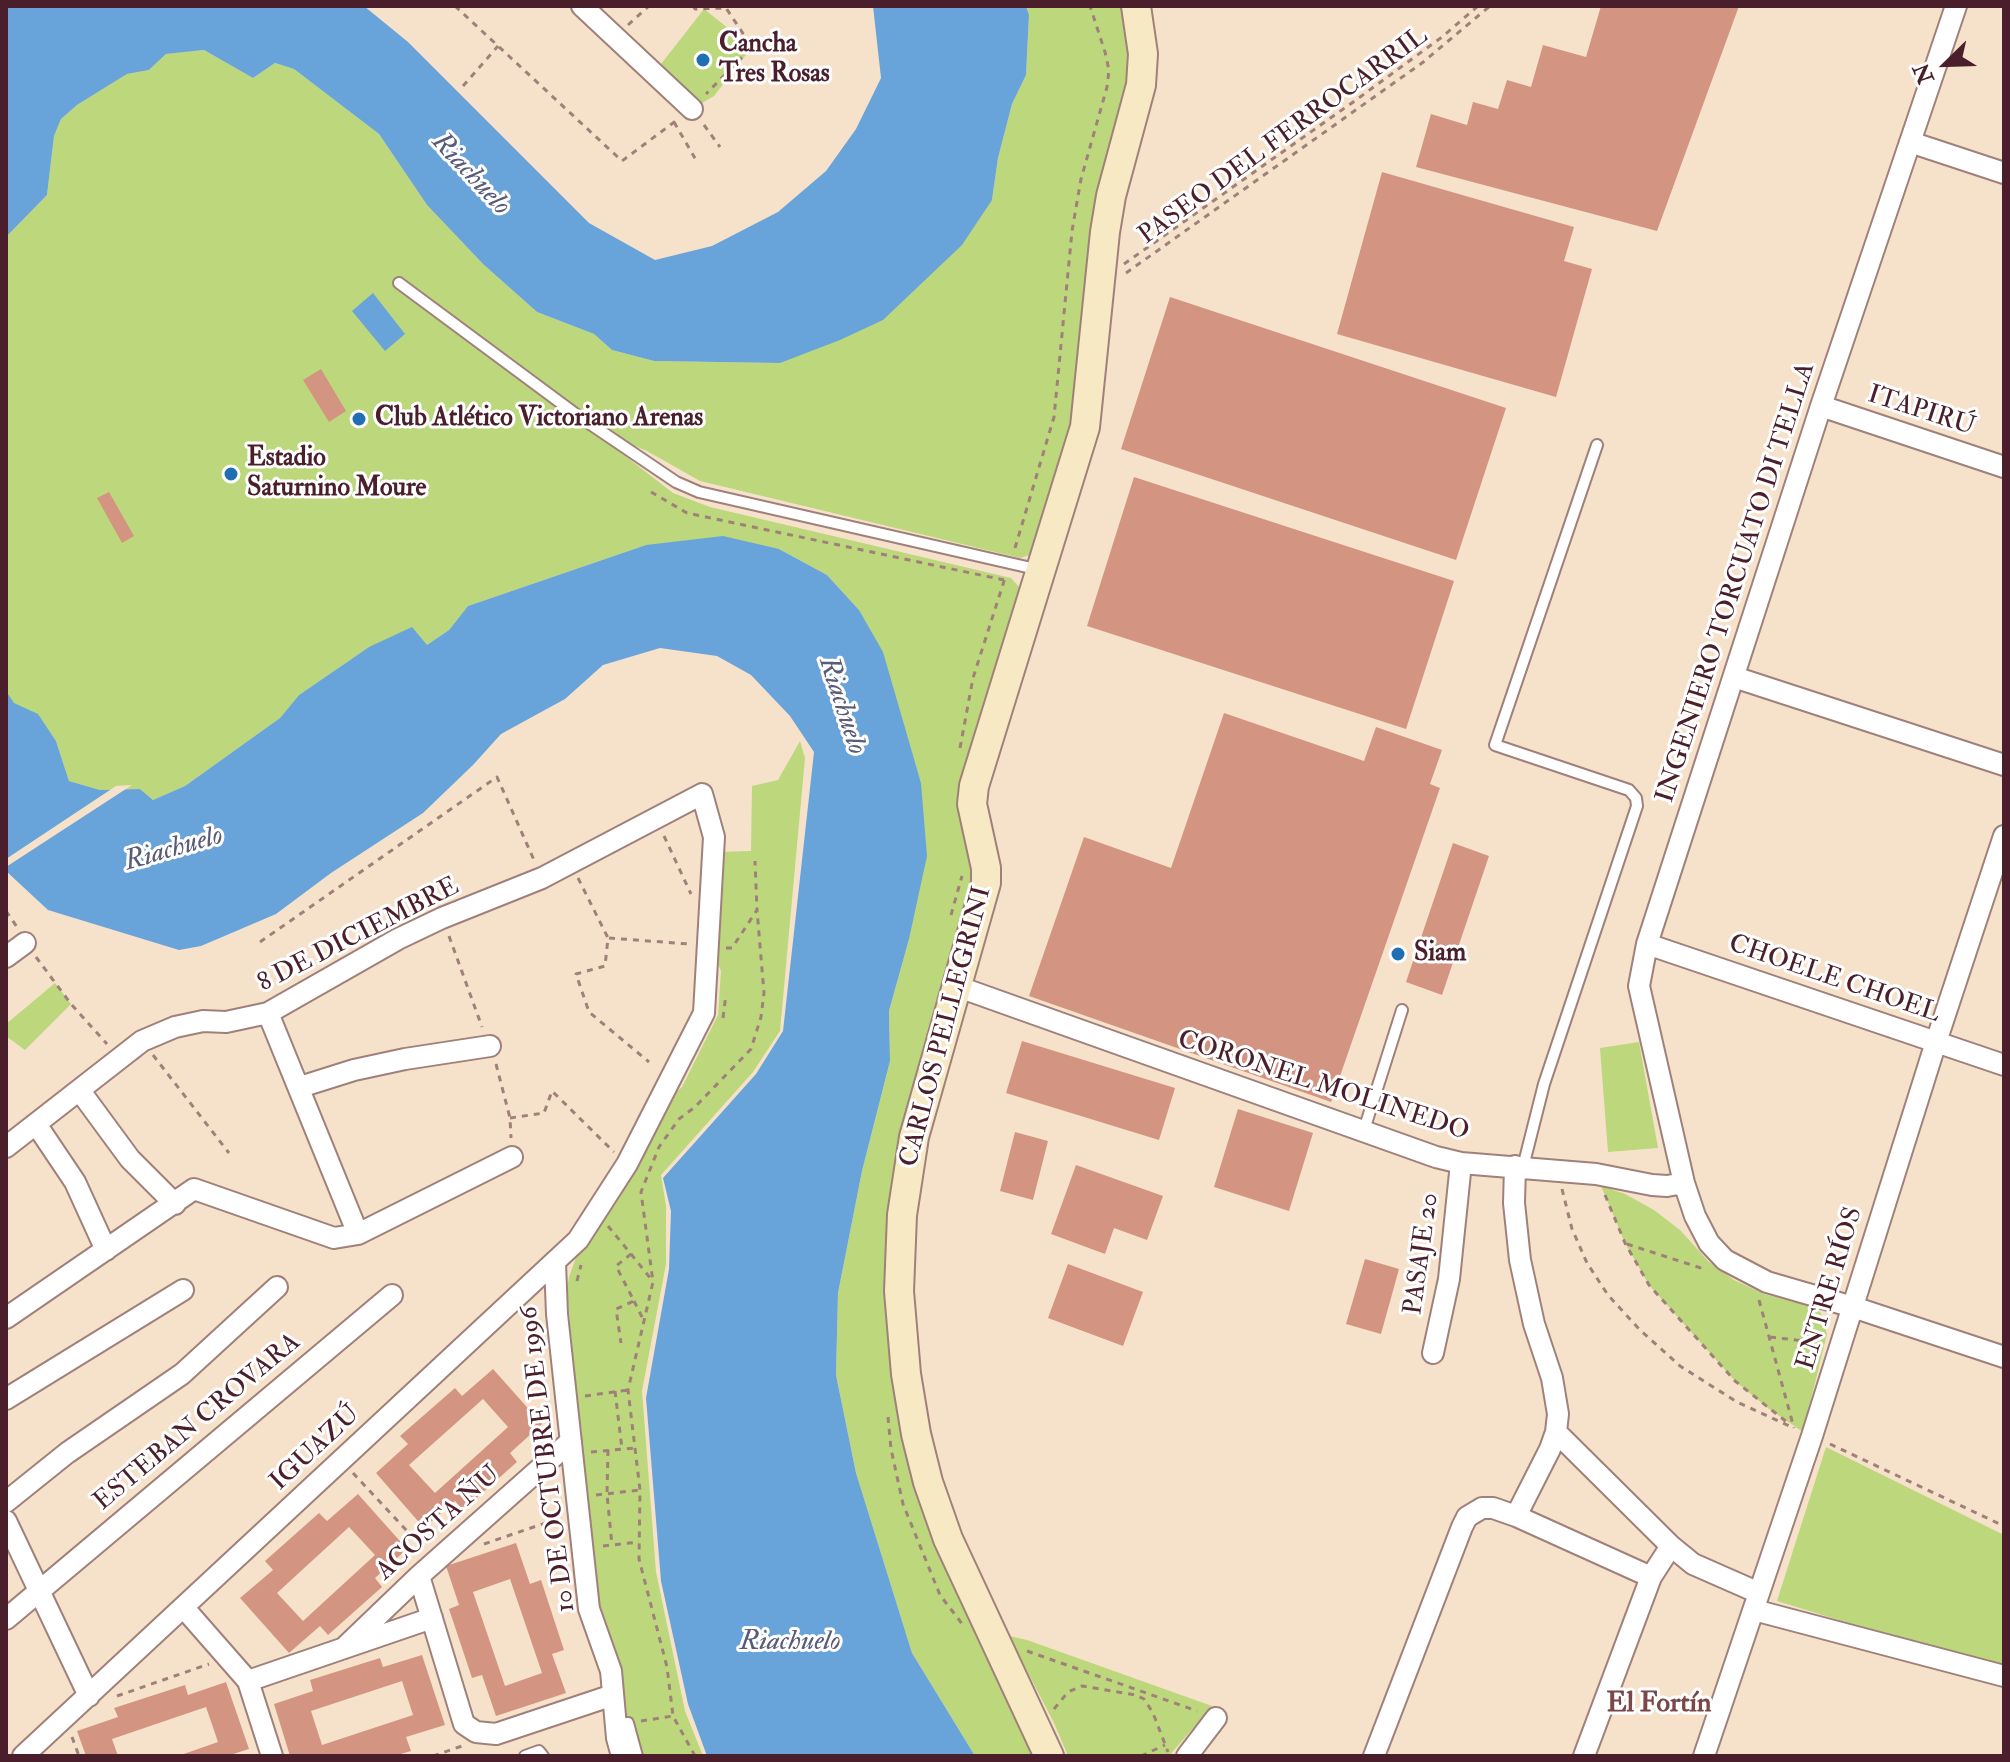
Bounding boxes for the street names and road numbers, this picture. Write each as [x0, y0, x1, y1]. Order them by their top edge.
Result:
street label: PASEO DEL FERROCARRIL [1133, 22, 1435, 252]
street label: INGENIERO TORCUATO DI TELLA [1651, 359, 1823, 807]
street label: ITAPIRÚ [1863, 380, 1979, 444]
street label: 8 DE DICIEMBRE [253, 872, 465, 1000]
street label: CARLOS PELLEGRINI [895, 883, 999, 1171]
street label: CHOELE CHOEL [1724, 929, 1944, 1031]
street label: CORONEL MOLINEDO [1173, 1025, 1473, 1149]
street label: PASAJE 20 [1399, 1191, 1447, 1317]
street label: ENTRE RÍOS [1791, 1204, 1871, 1374]
street label: 10 DE OCTUBRE DE 1996 [515, 1304, 583, 1614]
street label: ESTEBAN CROVARA [88, 1328, 308, 1518]
street label: IGUAZÚ [265, 1400, 367, 1498]
street label: ACOSTA ÑU [370, 1460, 508, 1588]

